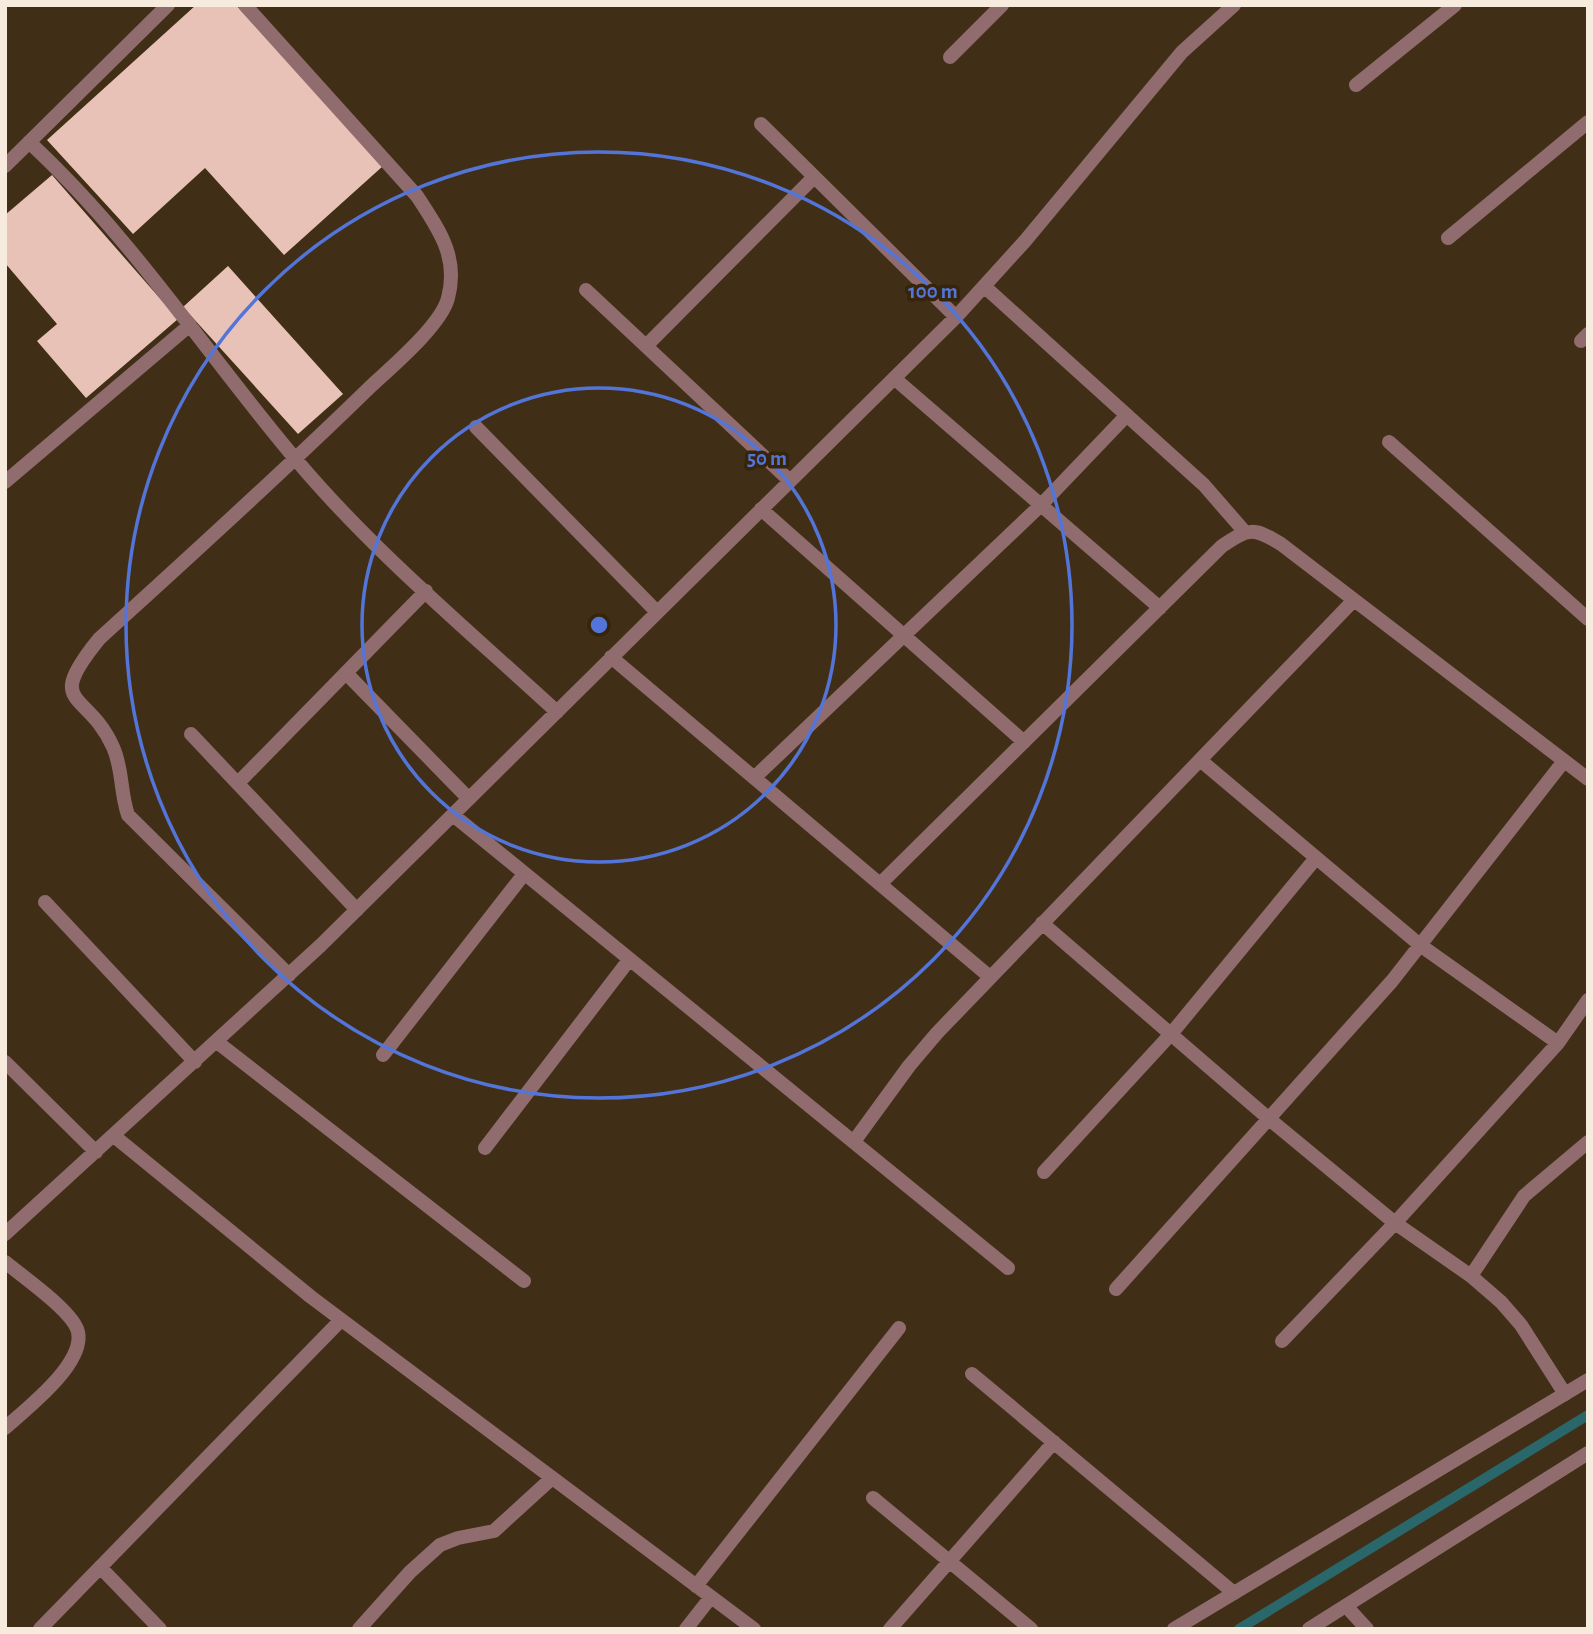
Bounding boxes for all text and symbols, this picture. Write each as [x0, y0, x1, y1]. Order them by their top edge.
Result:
text: 100 m [908, 281, 958, 302]
text: 50 m [747, 448, 787, 469]
centre of rings [587, 613, 611, 637]

